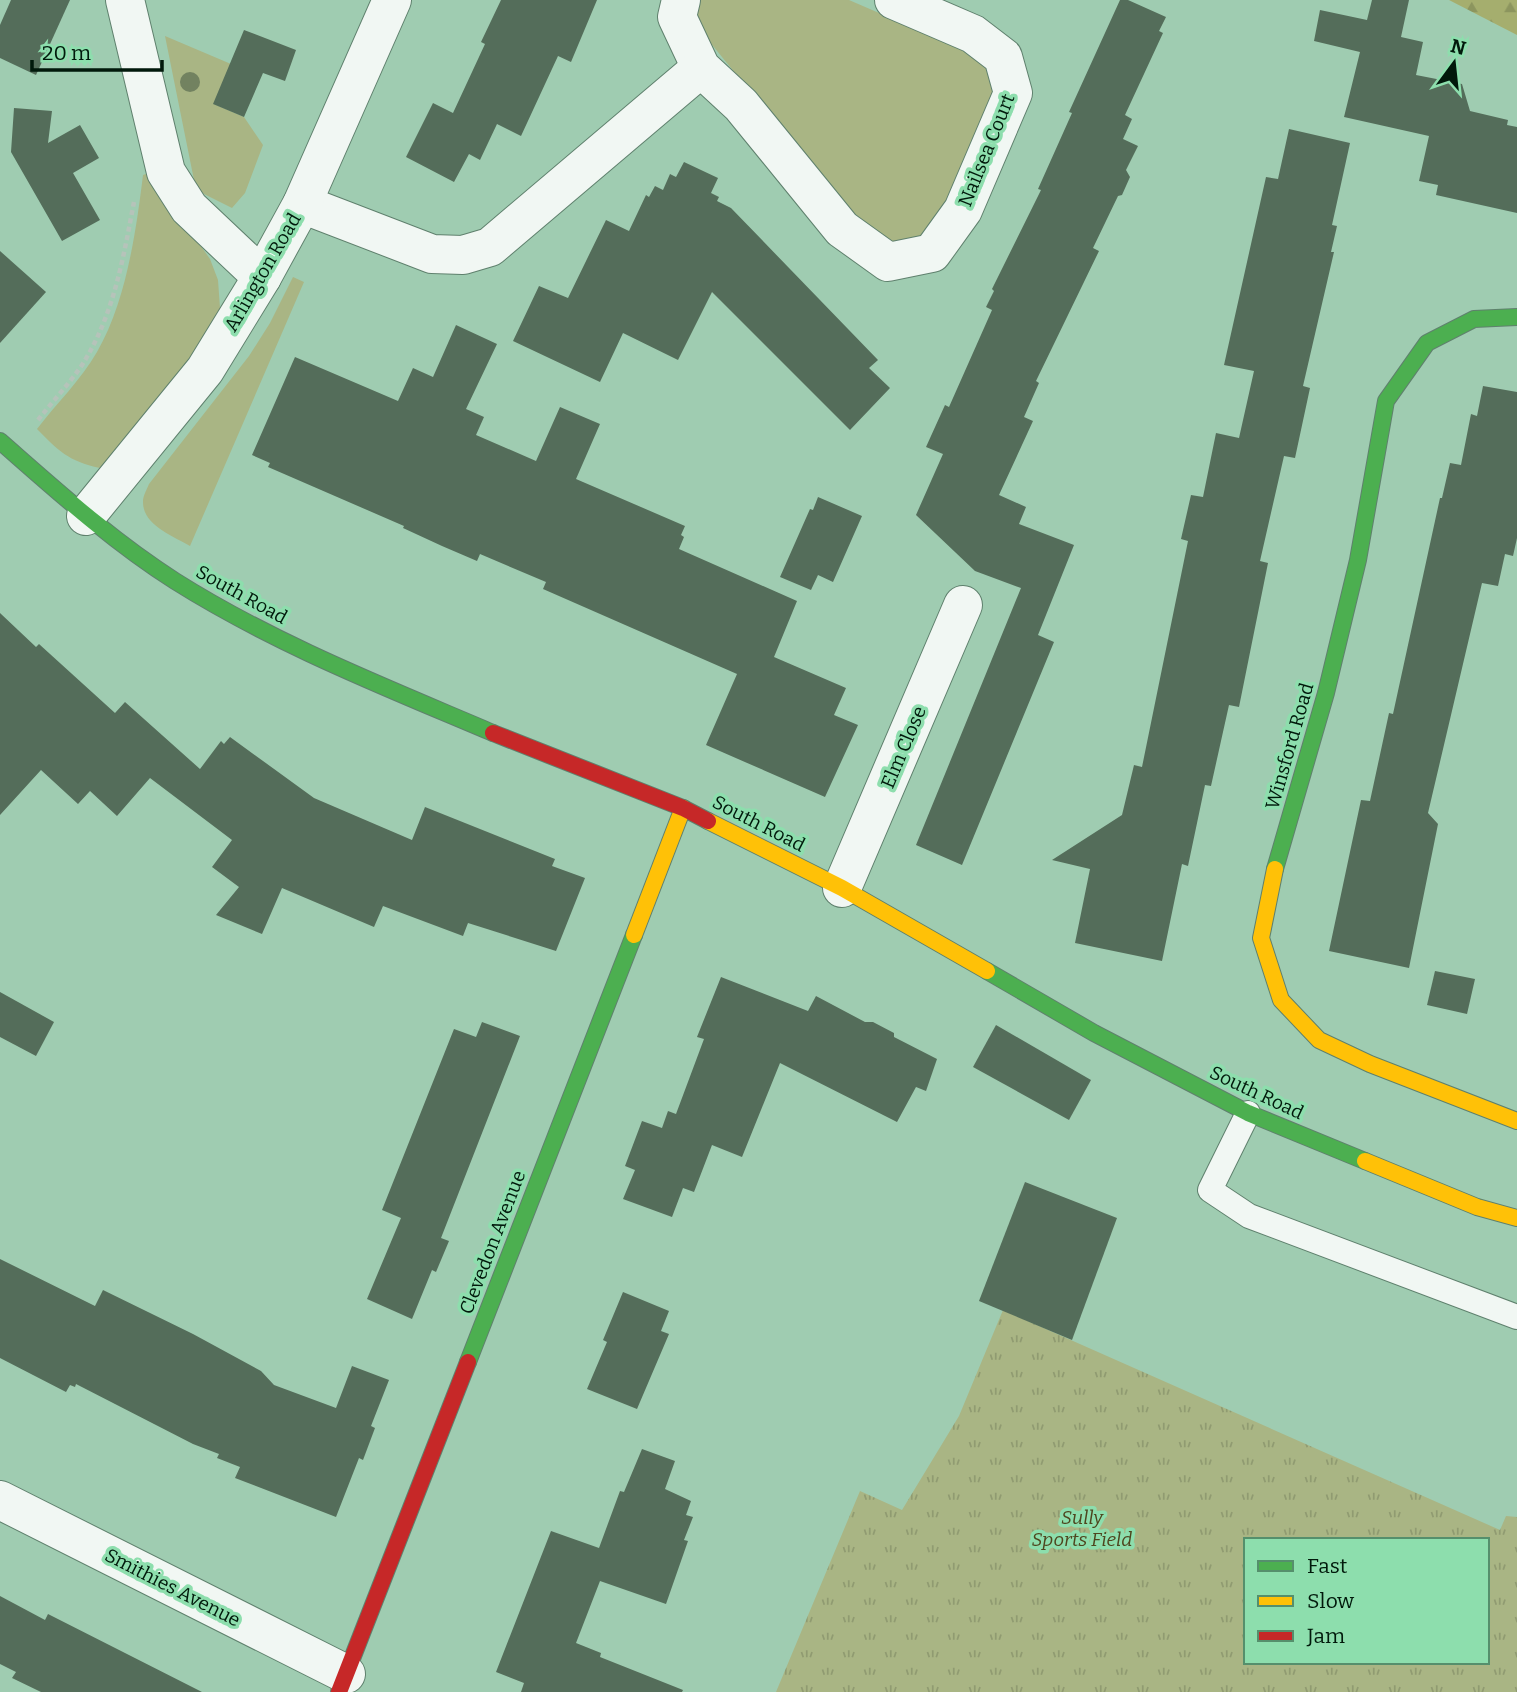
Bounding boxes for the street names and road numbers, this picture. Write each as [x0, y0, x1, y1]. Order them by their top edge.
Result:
street label: Nailsea Court [953, 90, 1020, 210]
street label: Arlington Road [219, 209, 306, 336]
street label: South Road [192, 560, 291, 629]
street label: Winsford Road [1260, 680, 1319, 812]
street label: Elm Close [876, 703, 931, 792]
street label: South Road [709, 790, 809, 857]
street label: South Road [1206, 1061, 1307, 1124]
street label: Clevedon Avenue [454, 1167, 530, 1317]
street label: Smithies Avenue [101, 1543, 244, 1631]

